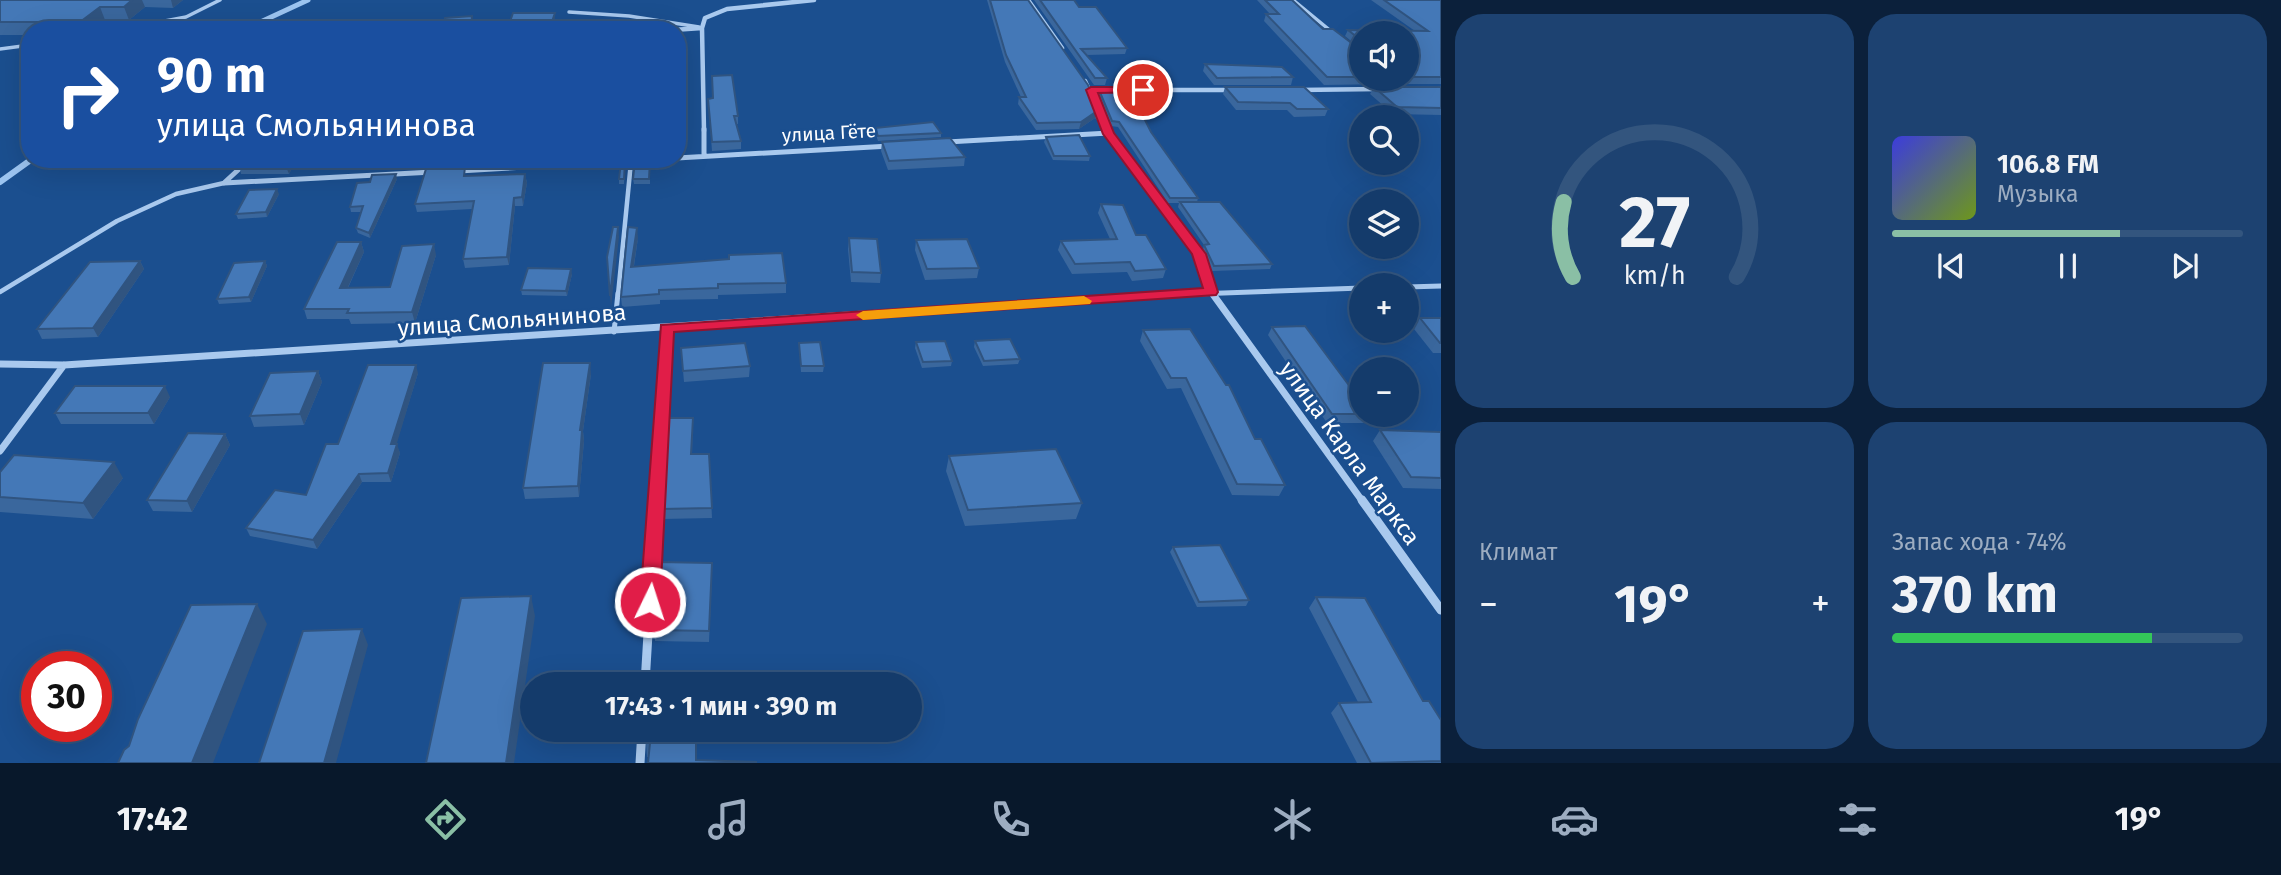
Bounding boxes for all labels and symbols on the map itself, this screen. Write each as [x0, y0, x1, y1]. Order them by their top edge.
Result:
pin [1113, 60, 1173, 120]
street label: улица Гёте [781, 119, 877, 147]
street label: улица Смольянинова [397, 298, 627, 342]
street label: улица Карла Маркса [1274, 356, 1426, 550]
position arrow [613, 565, 687, 639]
speed limit sign: 30 [21, 651, 112, 742]

